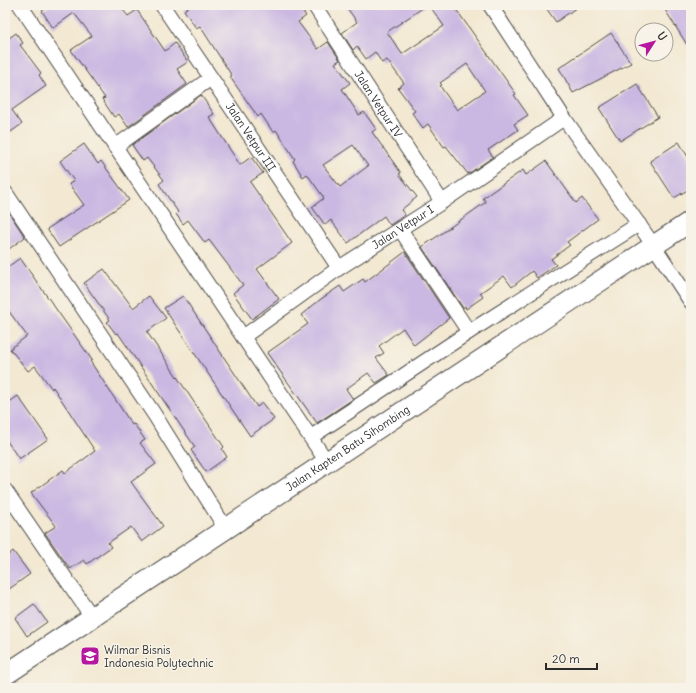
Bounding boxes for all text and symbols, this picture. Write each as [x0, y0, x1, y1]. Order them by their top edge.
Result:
north arrow [634, 22, 674, 62]
text: U [654, 29, 670, 43]
street label: Jalan Vetpur IV [351, 68, 405, 140]
street label: Jalan Vetpur III [223, 100, 279, 174]
street label: Jalan Vetpur I [369, 202, 436, 252]
street label: Jalan Kapten Batu Sihombing [283, 402, 412, 494]
place label: Wilmar Bisnis Indonesia Polytechnic [104, 643, 214, 670]
school or university icon: Wilmar Bisnis Indonesia Polytechnic [79, 645, 101, 667]
scale bar [546, 645, 597, 671]
text: 20 m [552, 651, 580, 666]

